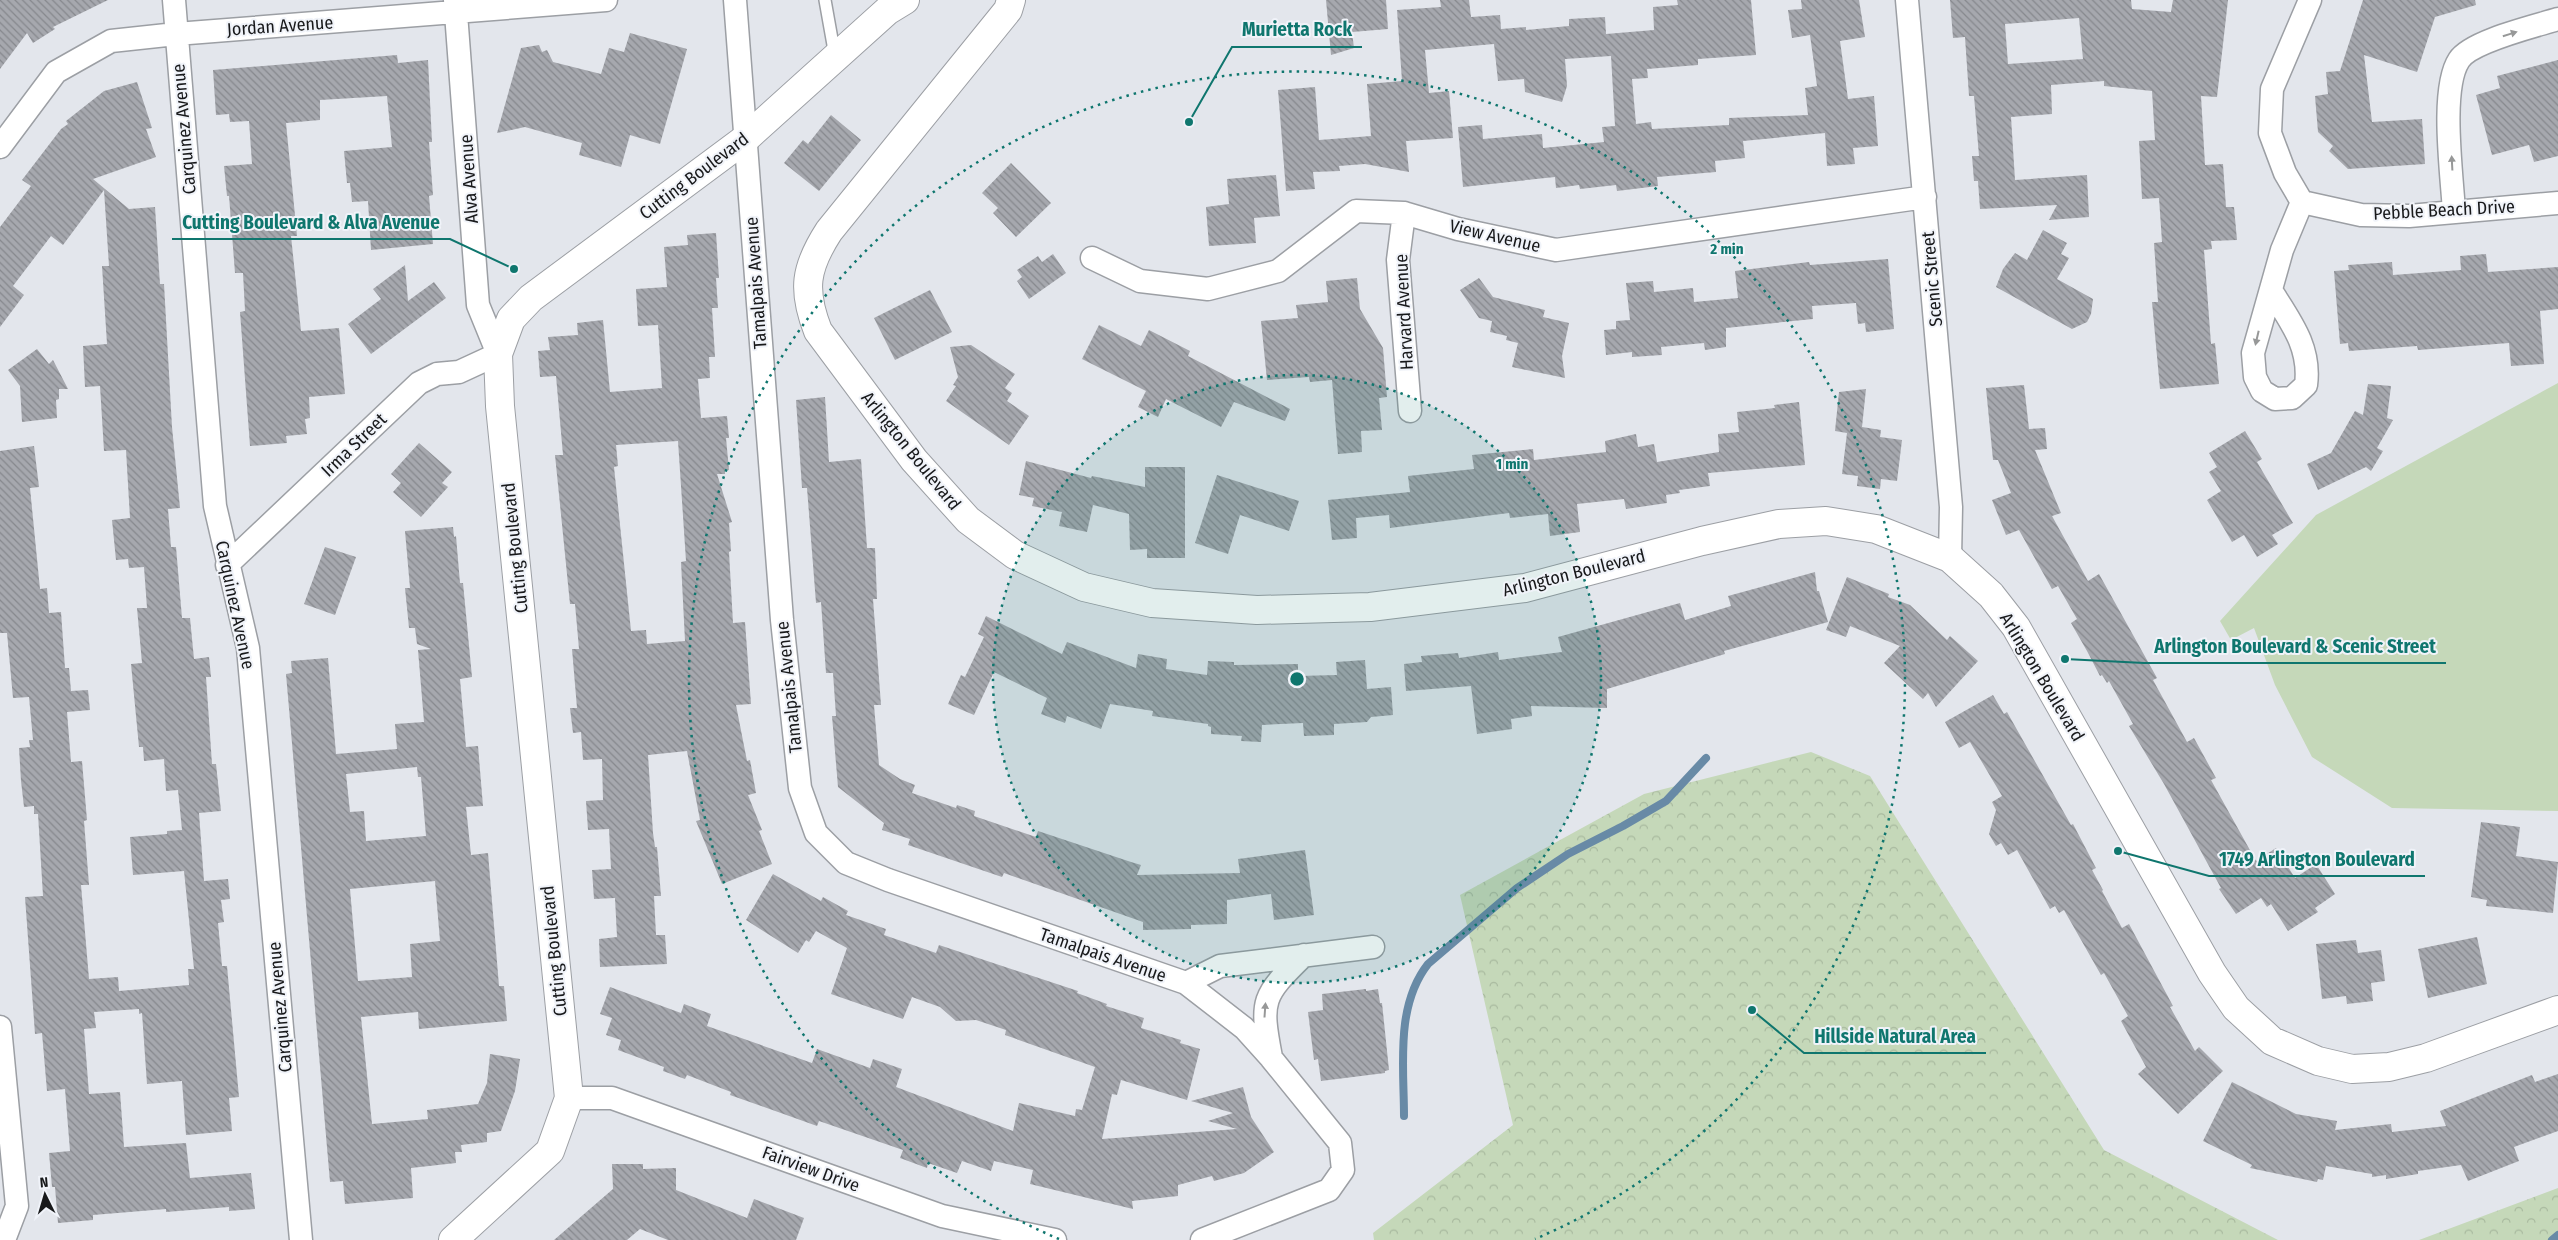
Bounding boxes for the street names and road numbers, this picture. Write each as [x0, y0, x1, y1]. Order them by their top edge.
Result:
street label: Jordan Avenue [226, 11, 334, 41]
street label: Carquinez Avenue [167, 63, 201, 195]
street label: Cutting Boulevard [635, 128, 753, 224]
street label: Alva Avenue [455, 134, 483, 224]
street label: Pebble Beach Drive [2373, 195, 2515, 225]
street label: View Avenue [1447, 215, 1543, 257]
street label: Tamalpais Avenue [740, 216, 772, 350]
street label: Scenic Street [1917, 230, 1947, 327]
street label: Harvard Avenue [1390, 253, 1418, 371]
street label: Arlington Boulevard [857, 387, 965, 515]
street label: Irma Street [317, 408, 391, 481]
street label: Cutting Boulevard [497, 482, 533, 614]
street label: Carquinez Avenue [211, 539, 259, 671]
street label: Arlington Boulevard [1501, 545, 1647, 601]
street label: Arlington Boulevard [1995, 609, 2089, 745]
street label: Tamalpais Avenue [771, 620, 807, 754]
street label: Cutting Boulevard [536, 885, 572, 1017]
street label: Tamalpais Avenue [1037, 923, 1169, 987]
street label: Carquinez Avenue [263, 941, 297, 1073]
street label: Fairview Drive [759, 1141, 863, 1197]

